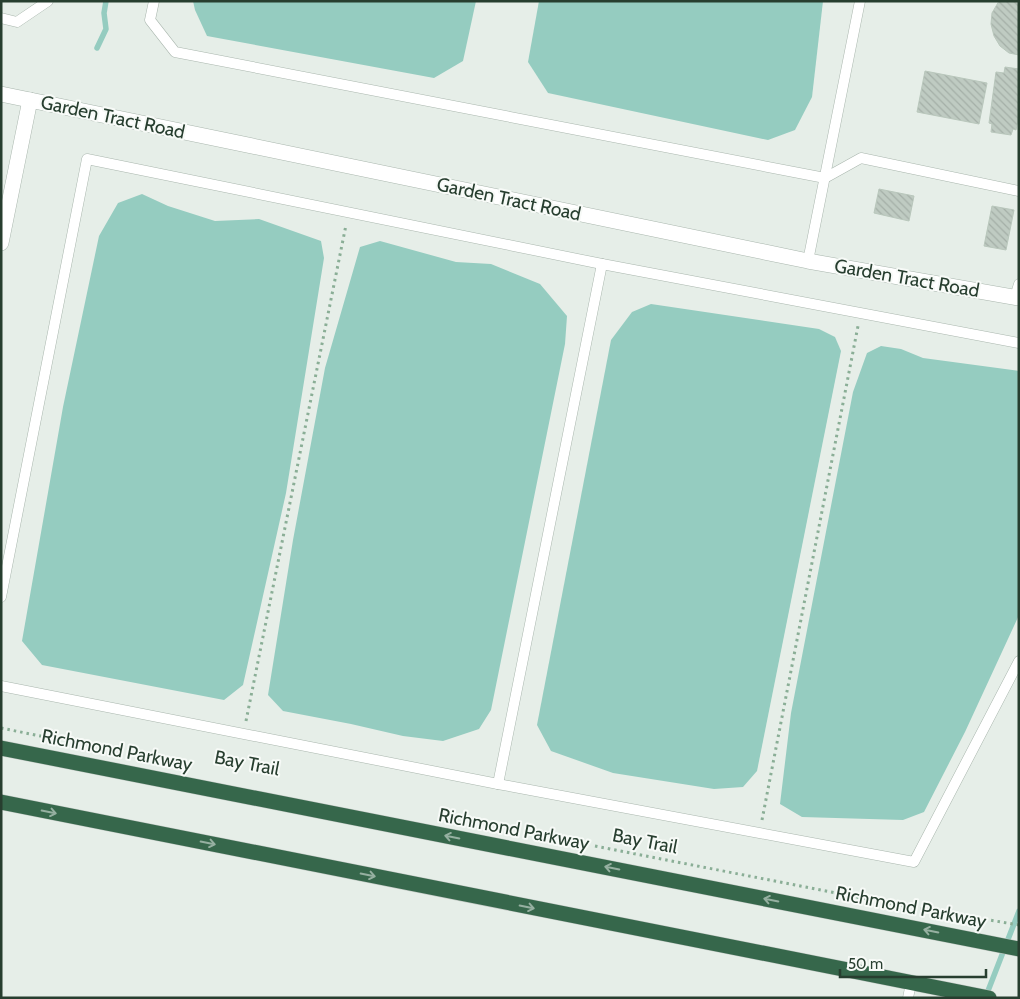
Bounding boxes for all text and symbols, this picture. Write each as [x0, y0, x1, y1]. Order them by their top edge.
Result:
street label: Garden Tract Road [39, 90, 187, 144]
street label: Garden Tract Road [435, 172, 583, 226]
street label: Garden Tract Road [833, 254, 981, 302]
street label: Richmond Parkway [40, 724, 195, 776]
street label: Bay Trail [212, 745, 282, 781]
street label: Richmond Parkway [437, 803, 592, 855]
one-way arrow [41, 807, 57, 817]
street label: Bay Trail [610, 823, 680, 859]
one-way arrow [445, 832, 461, 841]
one-way arrow [200, 839, 216, 849]
one-way arrow [604, 863, 620, 873]
one-way arrow [359, 871, 375, 880]
street label: Richmond Parkway [834, 881, 989, 933]
one-way arrow [764, 895, 780, 904]
one-way arrow [519, 902, 535, 912]
one-way arrow [923, 926, 939, 936]
scale bar [840, 946, 986, 978]
text: 50 m [848, 955, 883, 973]

